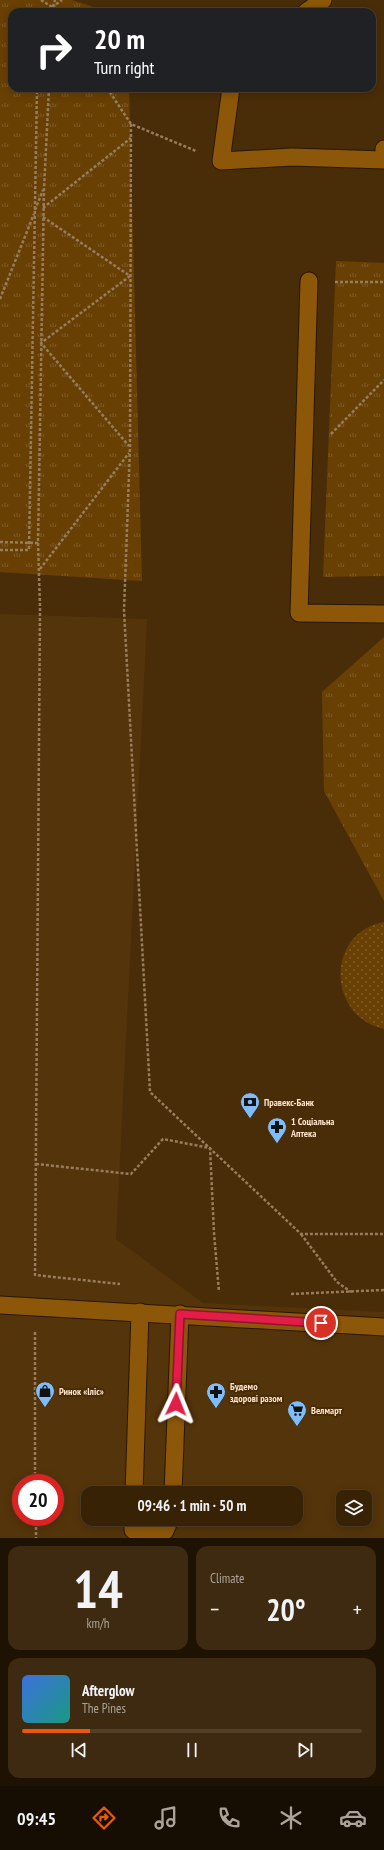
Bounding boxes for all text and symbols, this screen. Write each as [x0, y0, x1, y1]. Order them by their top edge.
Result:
text: 20 m [94, 20, 145, 57]
icon: right [28, 24, 80, 76]
text: Turn right [94, 56, 154, 79]
bank icon: Правекс-Банк [239, 1091, 261, 1119]
place label: Правекс-Банк [264, 1096, 315, 1109]
place label: 1 Соціальна Аптека [290, 1115, 334, 1140]
pharmacy icon: 1 Соціальна Аптека [266, 1116, 288, 1144]
pin [304, 1306, 338, 1340]
icon: arrive [310, 1312, 332, 1334]
shop icon: Ринок «Іліс» [34, 1380, 56, 1408]
place label: Будемо здорові разом [230, 1380, 283, 1405]
pharmacy icon: Будемо здорові разом [205, 1381, 227, 1409]
position arrow [155, 1383, 197, 1425]
place label: Ринок «Іліс» [59, 1385, 104, 1398]
supermarket icon: Велмарт [286, 1399, 308, 1427]
place label: Велмарт [311, 1404, 343, 1417]
speed limit sign: 20 [12, 1474, 64, 1526]
map controls [336, 1490, 372, 1526]
button: layers [336, 1490, 372, 1526]
text: 09:46 · 1 min · 50 m [138, 1496, 246, 1515]
text: 14 [73, 1555, 123, 1622]
text: Climate [210, 1570, 244, 1587]
text: 20° [266, 1590, 306, 1629]
text: − [210, 1595, 219, 1623]
text: + [353, 1595, 362, 1623]
text: km/h [86, 1615, 110, 1632]
text: Afterglow [82, 1681, 134, 1700]
text: The Pines [82, 1700, 126, 1717]
icon: previous [68, 1739, 90, 1761]
icon: pause [181, 1739, 203, 1761]
icon: next [294, 1739, 316, 1761]
icon: directions [90, 1804, 118, 1832]
icon: music [152, 1804, 180, 1832]
icon: phone [215, 1804, 243, 1832]
icon: climate [277, 1804, 305, 1832]
icon: car [339, 1804, 367, 1832]
text: 09:45 [17, 1807, 56, 1830]

